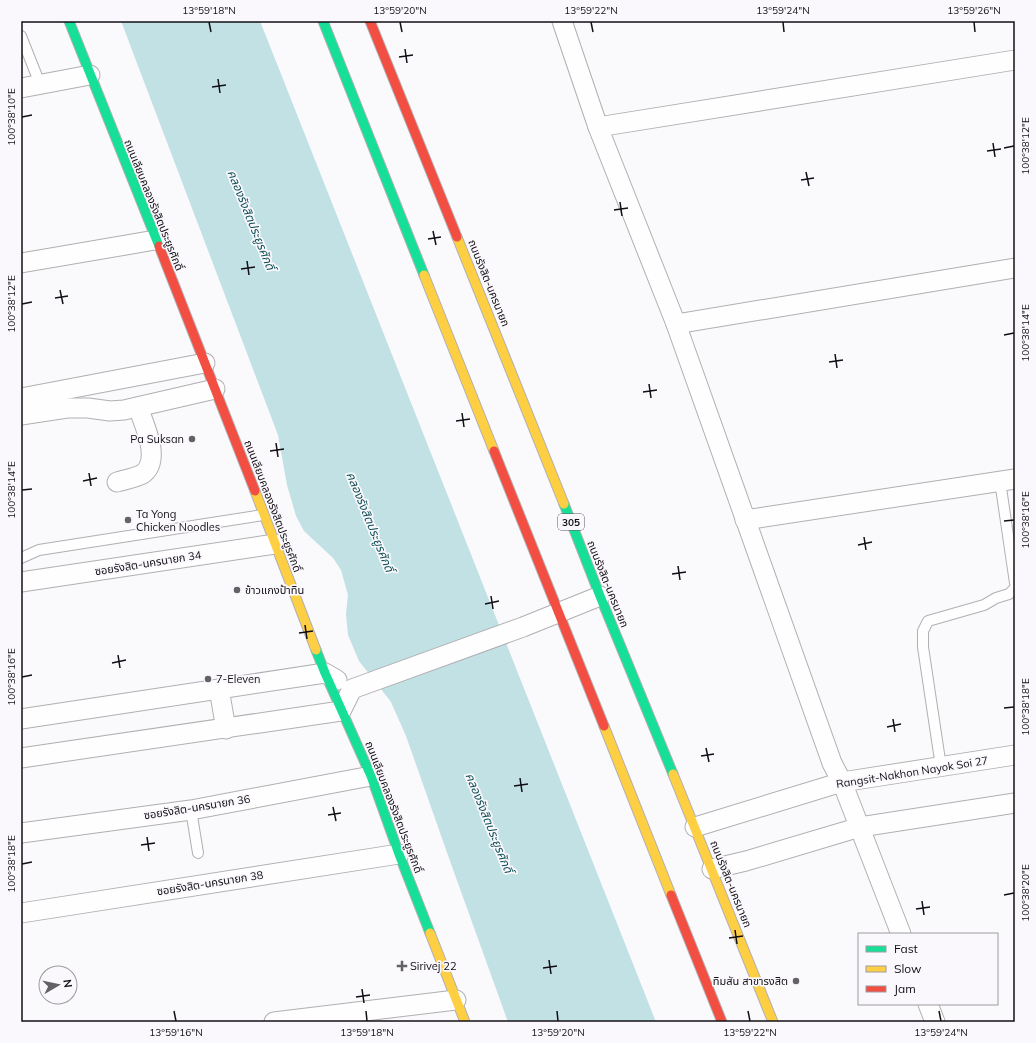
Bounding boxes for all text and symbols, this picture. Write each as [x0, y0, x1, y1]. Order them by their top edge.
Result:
text: 13°59'18"N [182, 4, 236, 17]
text: 13°59'20"N [373, 4, 427, 17]
text: 13°59'22"N [564, 4, 618, 17]
text: 13°59'24"N [756, 4, 810, 17]
text: 13°59'26"N [947, 4, 1001, 17]
text: 100°38'10"E [5, 88, 18, 146]
text: 100°38'12"E [1019, 117, 1032, 175]
street label: ถนนเลียบคลองรังสิตประยูรศักดิ์ [121, 137, 187, 273]
water label: คลองรังสิตประยูรศักดิ์ [224, 168, 280, 275]
street label: ถนนรังสิต-นครนายก [465, 237, 513, 329]
text: 100°38'12"E [5, 275, 18, 333]
text: 100°38'14"E [1019, 304, 1032, 362]
place label: Pa Suksan [130, 432, 184, 446]
marker: Pa Suksan [187, 434, 197, 444]
street label: ถนนเลียบคลองรังสิตประยูรศักดิ์ [241, 438, 305, 574]
text: 100°38'14"E [5, 461, 18, 519]
water label: คลองรังสิตประยูรศักดิ์ [343, 470, 399, 577]
text: 100°38'16"E [1019, 491, 1032, 549]
place label: Ta Yong Chicken Noodles [136, 507, 220, 534]
road number: 305 [558, 514, 584, 530]
marker: Ta Yong Chicken Noodles [123, 515, 133, 525]
street label: ถนนรังสิต-นครนายก [584, 538, 632, 630]
street label: ซอยรังสิต-นครนายก 34 [94, 548, 203, 578]
place label: ข้าวแกงป้าทิน [245, 583, 304, 597]
marker: ข้าวแกงป้าทิน [232, 585, 242, 595]
text: 100°38'16"E [5, 648, 18, 706]
place label: 7-Eleven [216, 672, 261, 686]
marker: 7-Eleven [203, 674, 213, 684]
text: 100°38'18"E [1019, 678, 1032, 736]
street label: ถนนเลียบคลองรังสิตประยูรศักดิ์ [362, 739, 426, 875]
street label: Rangsit-Nakhon Nayok Soi 27 [835, 753, 989, 791]
water label: คลองรังสิตประยูรศักดิ์ [462, 771, 518, 878]
street label: ซอยรังสิต-นครนายก 36 [143, 792, 252, 822]
text: 100°38'18"E [5, 835, 18, 893]
street label: ถนนรังสิต-นครนายก [707, 838, 755, 930]
text: 100°38'20"E [1019, 864, 1032, 922]
street label: ซอยรังสิต-นครนายก 38 [156, 868, 265, 898]
legend [858, 933, 998, 1005]
text: Fast [894, 941, 918, 956]
place label: Sirivej 22 [410, 959, 457, 973]
marker: Sirivej 22 [397, 961, 407, 971]
text: Slow [894, 961, 922, 976]
north arrow [38, 965, 78, 1005]
place label: ทิมสัน สาขารงสิต [713, 974, 788, 988]
marker: ทิมสัน สาขารงสิต [791, 976, 801, 986]
text: N [60, 978, 75, 989]
text: Jam [894, 981, 916, 996]
text: 13°59'16"N [149, 1026, 203, 1039]
text: 13°59'18"N [340, 1026, 394, 1039]
text: 13°59'20"N [531, 1026, 585, 1039]
text: 13°59'22"N [723, 1026, 777, 1039]
text: 13°59'24"N [914, 1026, 968, 1039]

